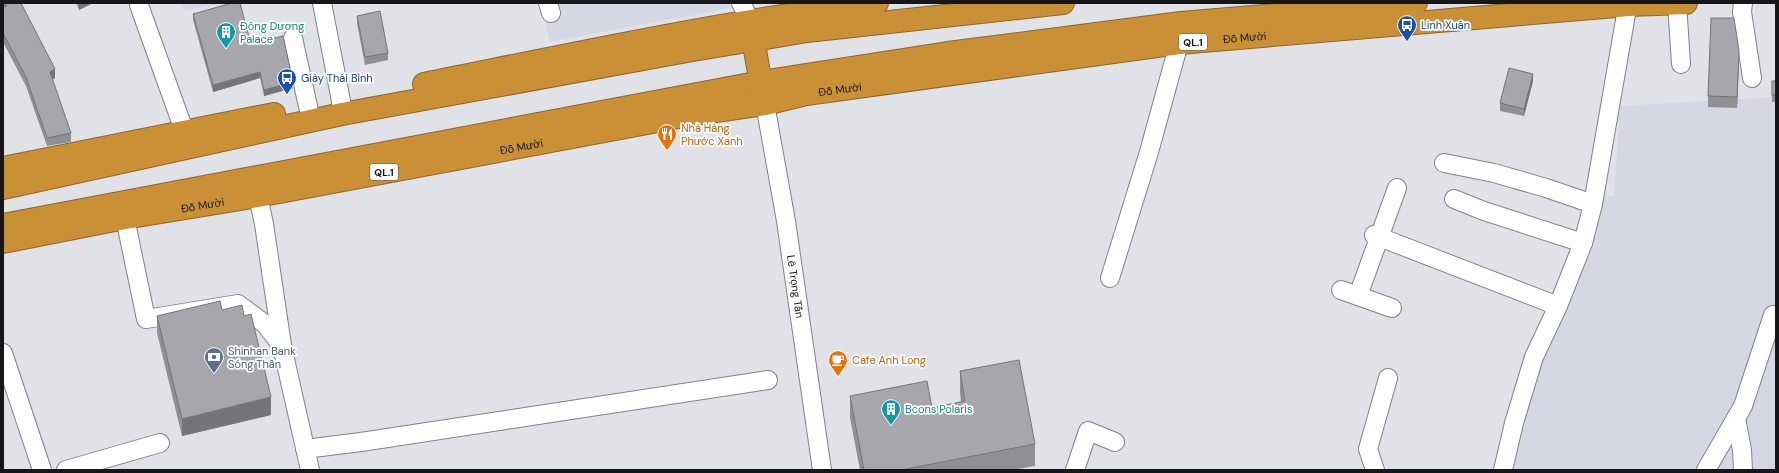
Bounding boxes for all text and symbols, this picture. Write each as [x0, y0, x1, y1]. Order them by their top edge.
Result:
bus stop icon: Linh Xuân [1396, 14, 1418, 42]
place label: Linh Xuân [1421, 18, 1470, 32]
place label: Đông Dương Palace [240, 19, 304, 46]
building icon: Đông Dương Palace [215, 21, 237, 49]
street label: Đỗ Mười [1222, 29, 1267, 46]
road number: QL.1 [1179, 34, 1207, 50]
bus stop icon: Giày Thái Bình [276, 67, 298, 95]
place label: Giày Thái Bình [301, 71, 373, 85]
street label: Đỗ Mười [817, 79, 863, 99]
place label: Nhà Hàng Phước Xanh [681, 121, 743, 148]
restaurant icon: Nhà Hàng Phước Xanh [656, 123, 678, 151]
street label: Đỗ Mười [498, 136, 544, 158]
road number: QL.1 [370, 164, 398, 180]
street label: Đỗ Mười [180, 195, 225, 216]
street label: Lê Trọng Tấn [784, 254, 807, 319]
place label: Shinhan Bank Sóng Thần [228, 344, 296, 371]
bank icon: Shinhan Bank Sóng Thần [203, 346, 225, 374]
cafe icon: Cafe Anh Long [827, 349, 849, 377]
place label: Cafe Anh Long [852, 353, 926, 367]
building icon: Bcons Polaris [880, 398, 902, 426]
place label: Bcons Polaris [905, 402, 972, 416]

